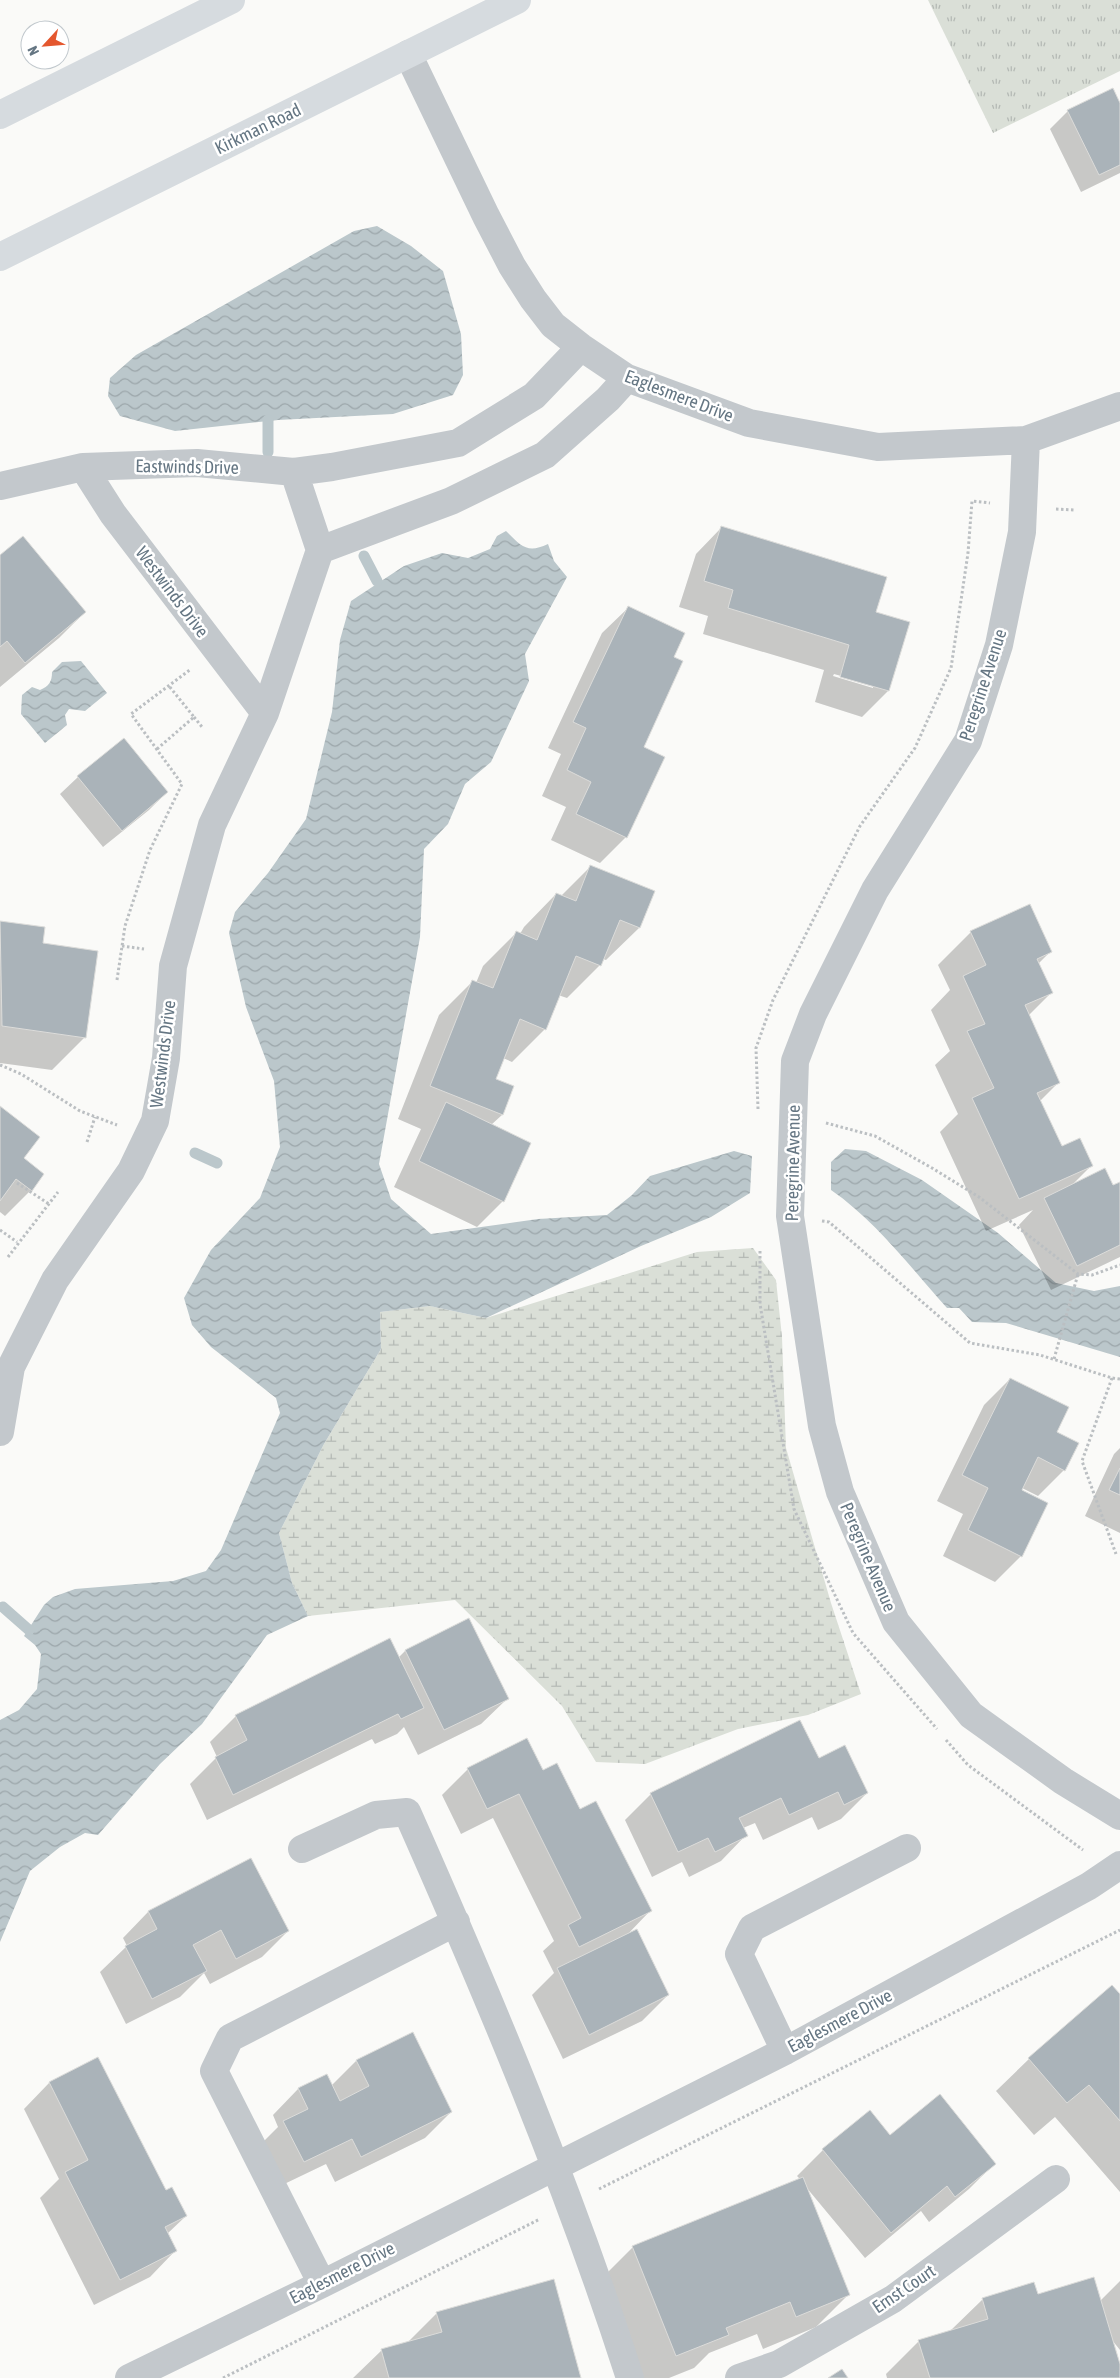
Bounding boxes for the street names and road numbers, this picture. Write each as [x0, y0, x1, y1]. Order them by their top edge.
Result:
street label: Kirkman Road [211, 99, 304, 158]
street label: Eaglesmere Drive [622, 365, 737, 426]
street label: Eastwinds Drive [135, 455, 239, 478]
street label: Westwinds Drive [131, 542, 213, 641]
street label: Peregrine Avenue [955, 626, 1011, 744]
street label: Westwinds Drive [145, 999, 180, 1109]
street label: Peregrine Avenue [781, 1104, 804, 1222]
street label: Peregrine Avenue [836, 1499, 901, 1615]
street label: Eaglesmere Drive [784, 1984, 895, 2057]
street label: Eaglesmere Drive [286, 2237, 398, 2308]
street label: Ernst Court [868, 2260, 939, 2317]

